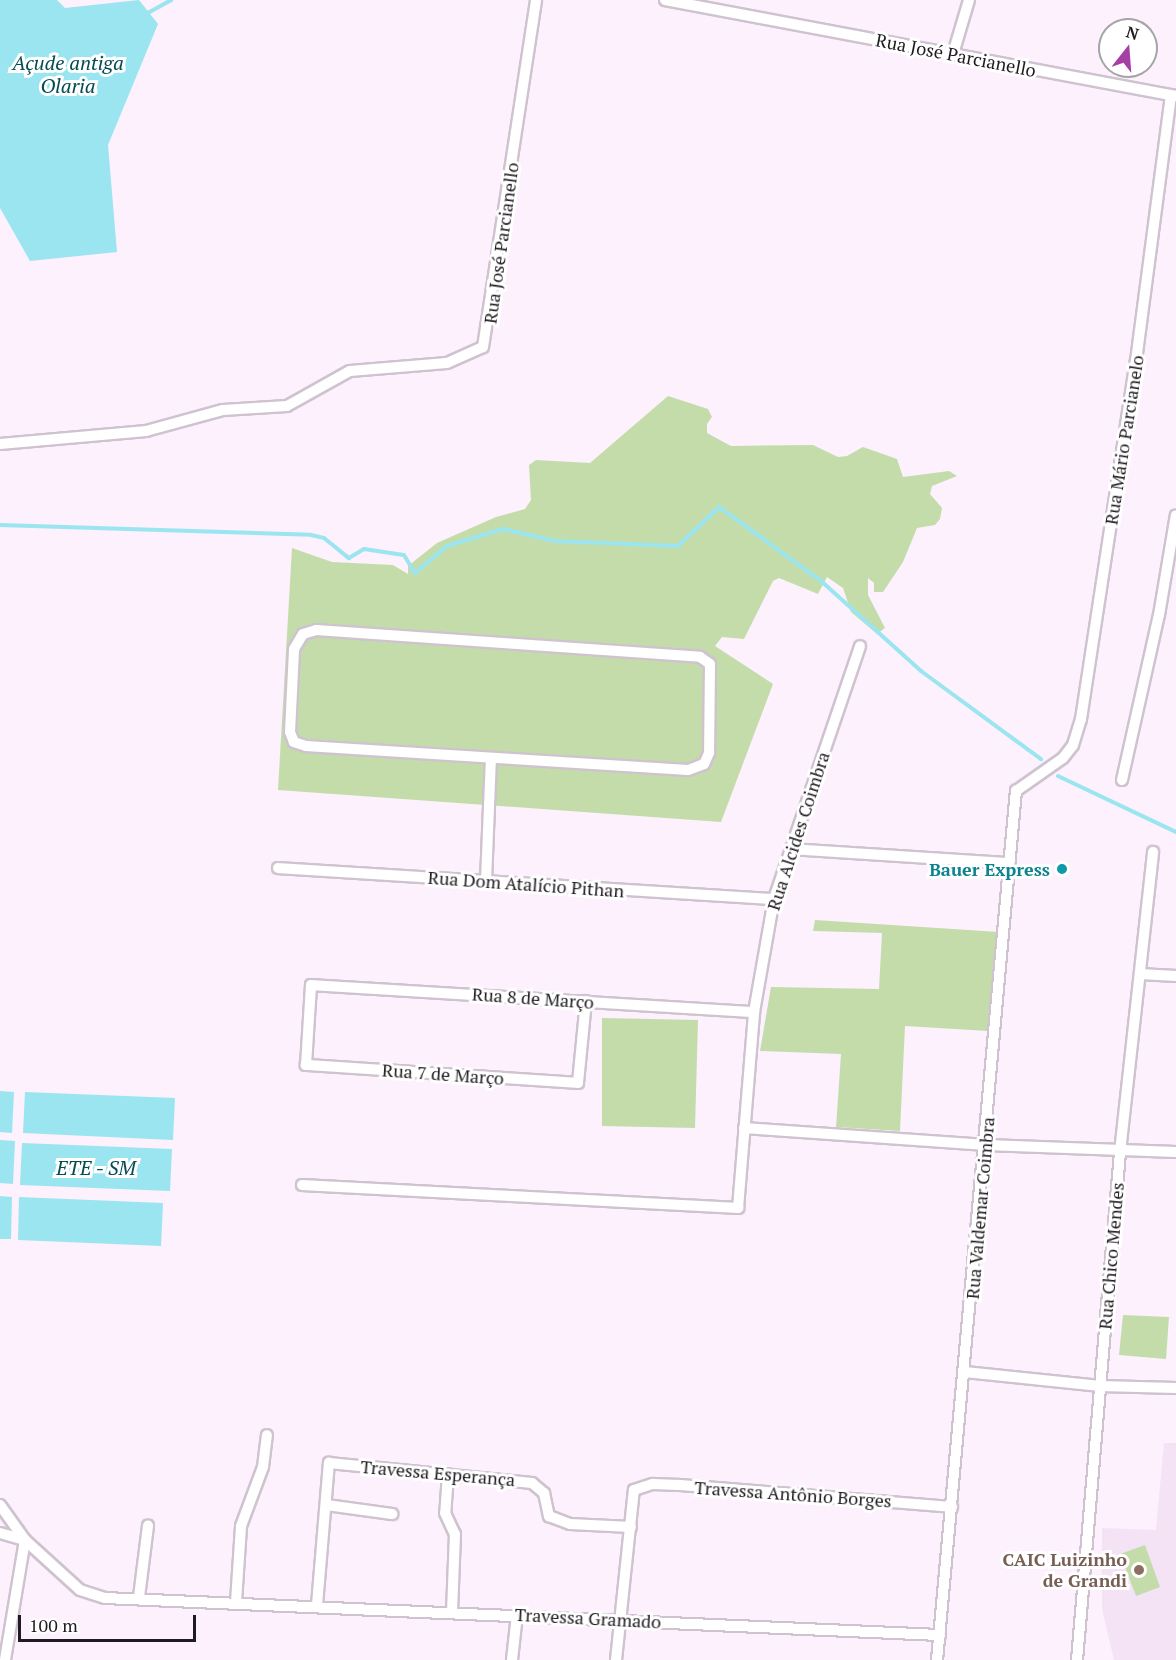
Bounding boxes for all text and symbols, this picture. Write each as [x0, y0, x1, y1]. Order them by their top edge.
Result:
north arrow [1098, 18, 1158, 78]
text: N [1124, 20, 1142, 45]
street label: Rua José Parcianello [874, 29, 1038, 81]
water label: Açude antiga Olaria [12, 51, 124, 98]
street label: Rua José Parcianello [479, 161, 523, 325]
street label: Rua Mário Parcianelo [1100, 354, 1148, 526]
street label: Rua Alcides Coimbra [762, 749, 834, 913]
place label: Bauer Express [929, 858, 1050, 880]
marker: Bauer Express [1055, 862, 1069, 876]
street label: Rua Dom Atalício Pithan [427, 866, 625, 902]
street label: Rua 8 de Março [471, 983, 595, 1013]
street label: Rua 7 de Março [381, 1059, 505, 1089]
street label: Rua Valdemar Coimbra [961, 1116, 999, 1300]
water label: ETE - SM [56, 1155, 136, 1179]
street label: Rua Chico Mendes [1094, 1182, 1128, 1330]
street label: Travessa Esperança [360, 1455, 516, 1491]
street label: Travessa Antônio Borges [694, 1476, 892, 1512]
place label: CAIC Luizinho de Grandi [1003, 1549, 1127, 1592]
marker: CAIC Luizinho de Grandi [1132, 1563, 1146, 1577]
scale bar [21, 1603, 200, 1641]
street label: Travessa Gramado [514, 1603, 662, 1633]
text: 100 m [29, 1613, 78, 1637]

